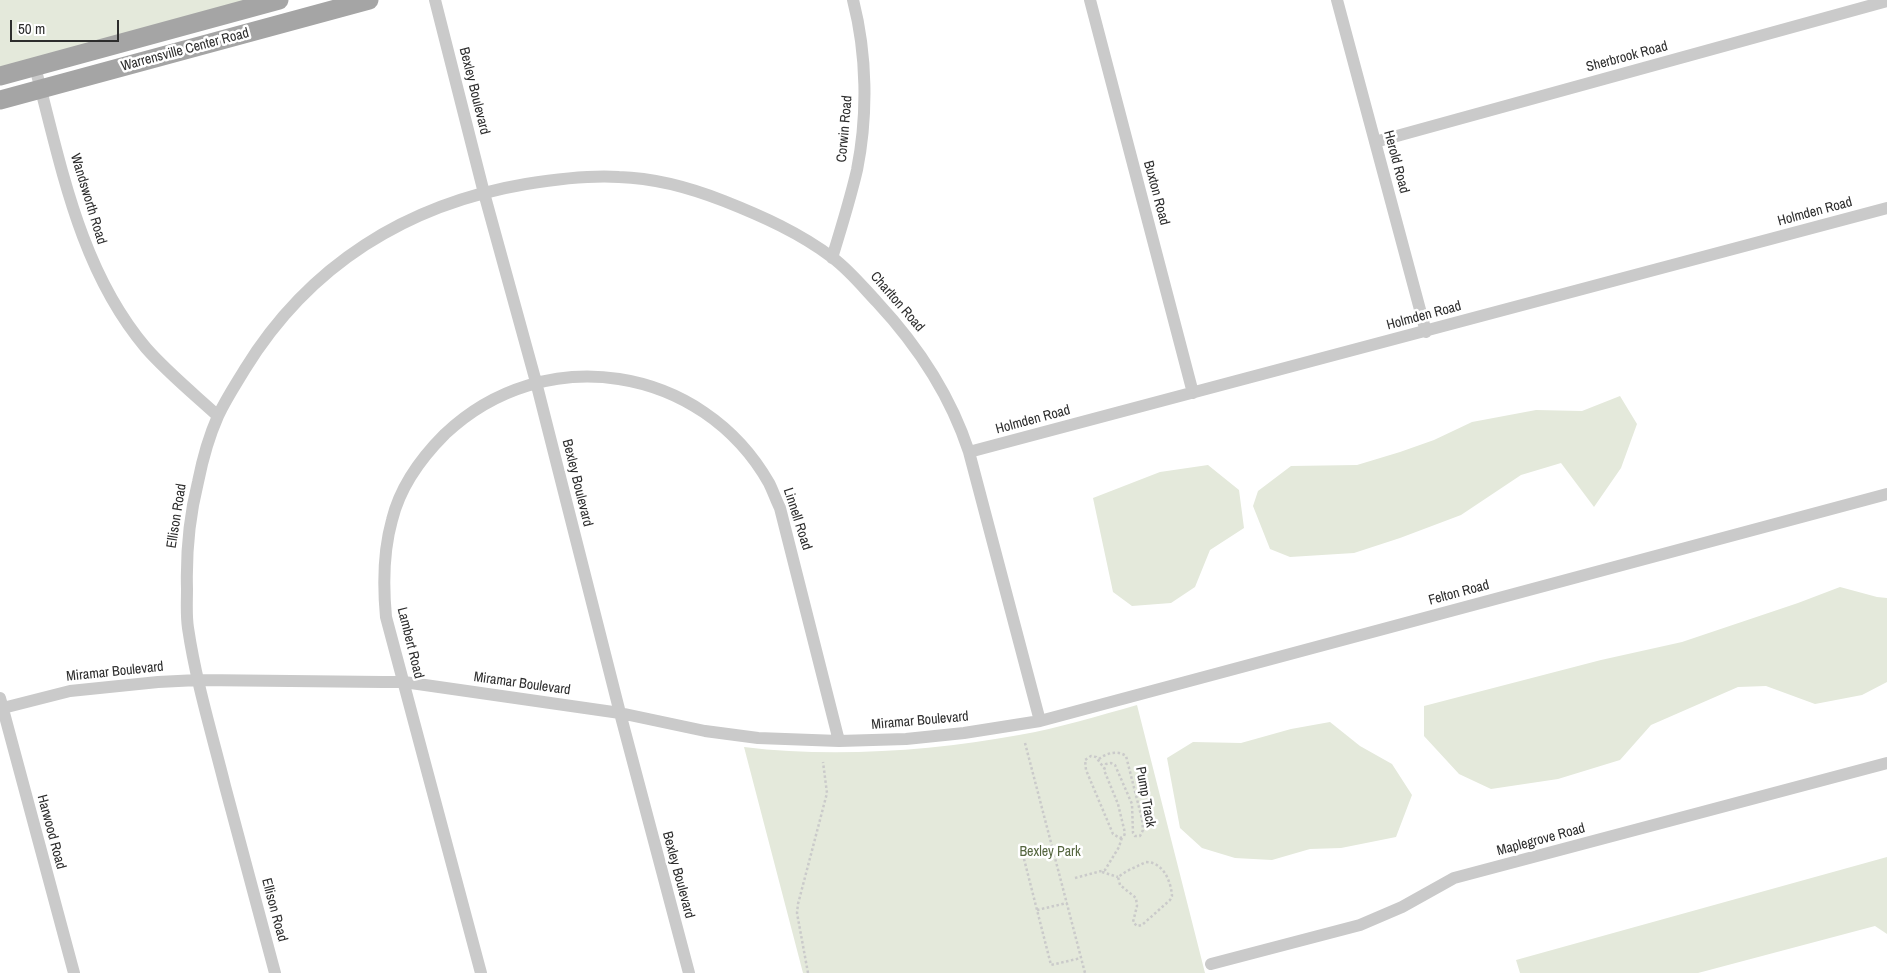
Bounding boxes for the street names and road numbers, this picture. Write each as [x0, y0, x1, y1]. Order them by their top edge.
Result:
street label: Warrensville Center Road [119, 25, 251, 75]
street label: Sherbrook Road [1584, 38, 1670, 76]
street label: Bexley Boulevard [455, 46, 493, 136]
street label: Corwin Road [834, 95, 856, 163]
street label: Herold Road [1380, 129, 1412, 195]
street label: Wandsworth Road [66, 152, 110, 246]
street label: Buxton Road [1139, 159, 1173, 227]
street label: Holmden Road [1776, 194, 1854, 230]
street label: Charlton Road [866, 269, 928, 335]
street label: Holmden Road [1385, 298, 1463, 334]
street label: Holmden Road [994, 402, 1072, 438]
street label: Bexley Boulevard [558, 438, 596, 528]
street label: Ellison Road [164, 483, 190, 549]
street label: Linnell Road [779, 486, 815, 552]
street label: Felton Road [1427, 577, 1491, 609]
street label: Lambert Road [393, 606, 427, 680]
street label: Miramar Boulevard [66, 659, 164, 685]
street label: Miramar Boulevard [473, 669, 571, 699]
street label: Miramar Boulevard [871, 708, 969, 734]
street label: Pump Track [1131, 765, 1159, 829]
street label: Harwood Road [33, 793, 69, 871]
street label: Maplegrove Road [1495, 820, 1587, 860]
street label: Bexley Boulevard [658, 830, 698, 920]
street label: Ellison Road [257, 876, 291, 944]

